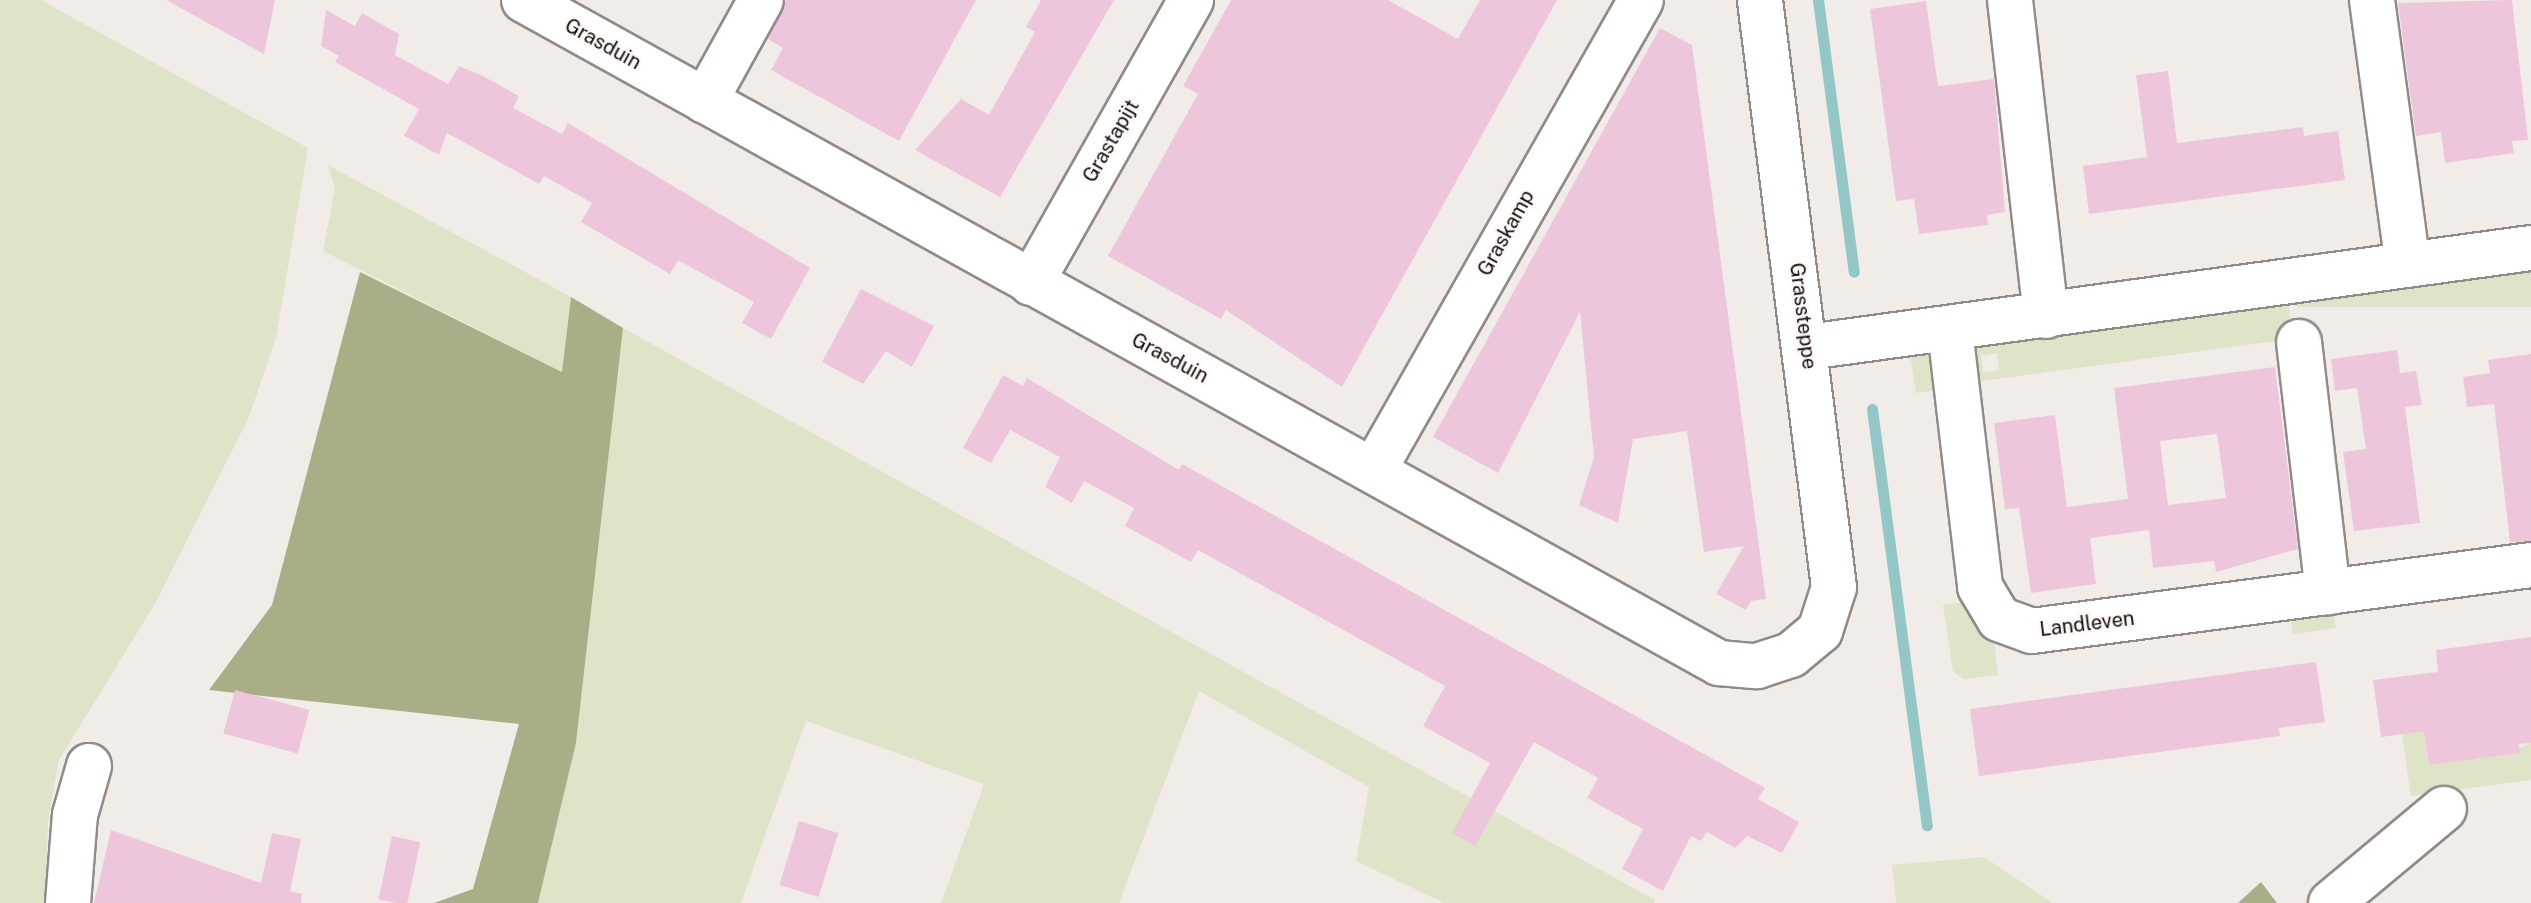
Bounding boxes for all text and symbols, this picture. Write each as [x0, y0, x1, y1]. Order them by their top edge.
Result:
street label: Grasduin [561, 13, 645, 75]
street label: Grastapijt [1078, 95, 1144, 187]
street label: Graskamp [1473, 186, 1539, 280]
street label: Grassteppe [1785, 261, 1821, 371]
street label: Grasduin [1128, 328, 1212, 388]
street label: Landleven [2038, 606, 2136, 642]

